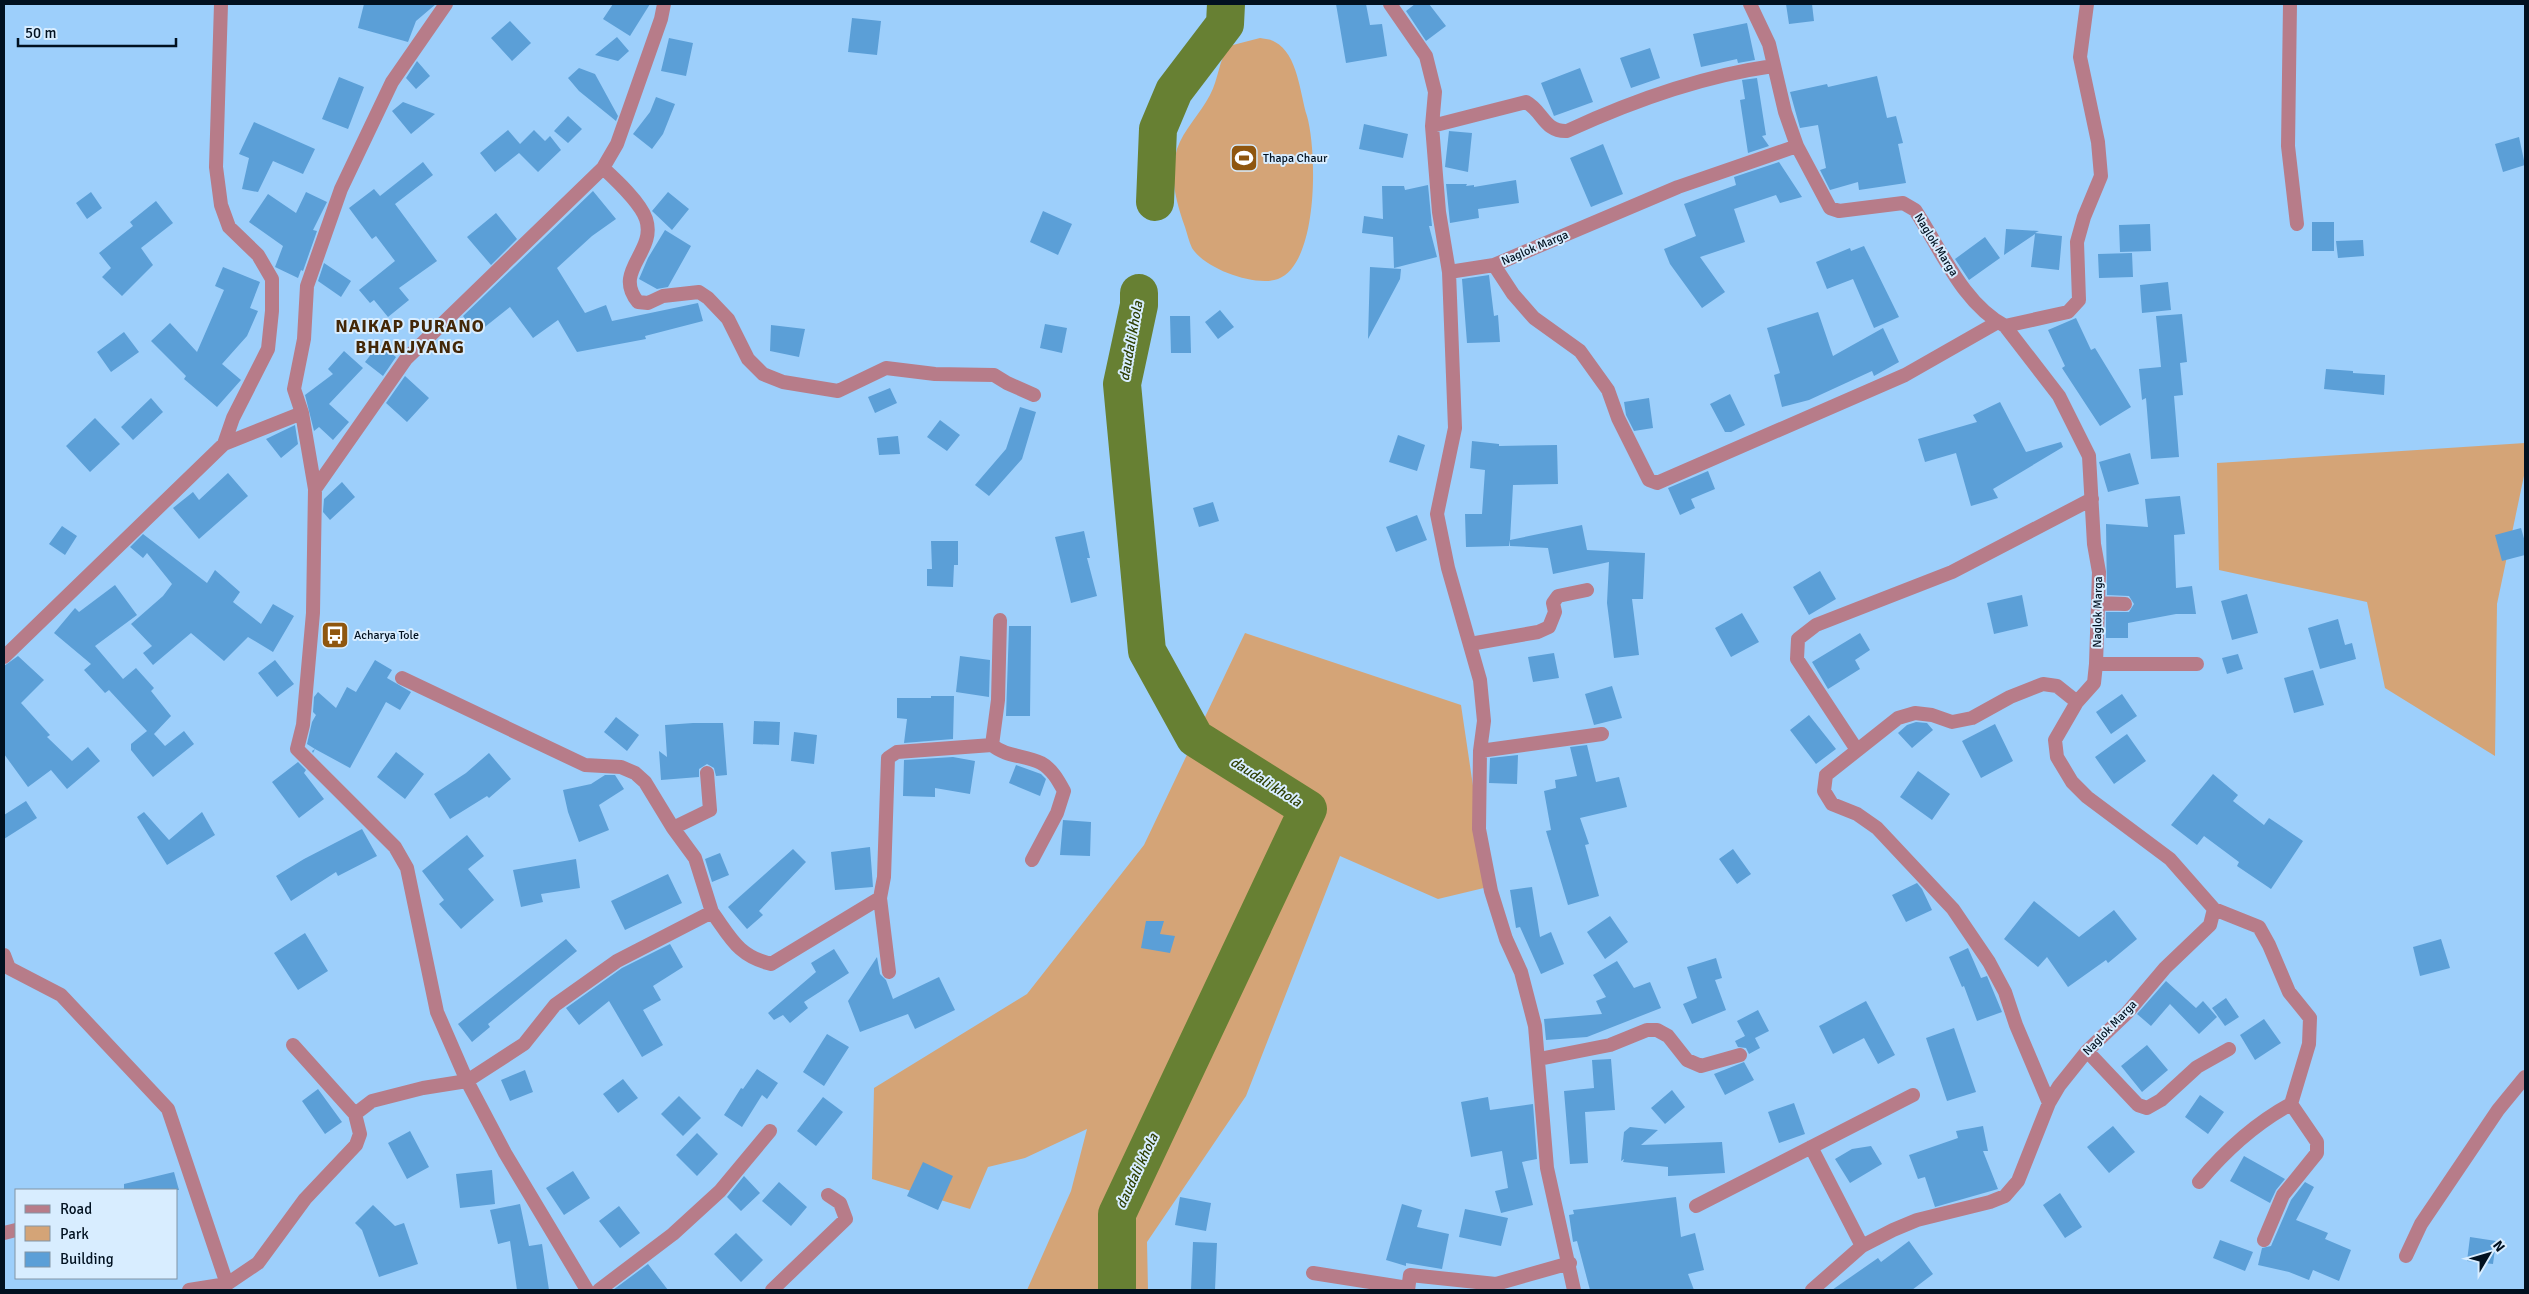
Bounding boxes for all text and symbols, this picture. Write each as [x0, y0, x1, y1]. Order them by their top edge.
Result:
scale bar [18, 15, 175, 47]
text: 50 m [25, 24, 56, 42]
sports icon: Thapa Chaur [1229, 143, 1259, 173]
place label: Thapa Chaur [1263, 151, 1328, 166]
street label: Naglok Marga [1911, 211, 1961, 279]
street label: Naglok Marga [1499, 227, 1571, 269]
water label: daudali khola [1116, 299, 1147, 382]
district label: NAIKAP PURANO BHANJYANG [335, 315, 485, 358]
street label: Naglok Marga [2090, 576, 2106, 648]
bus stop icon: Acharya Tole [320, 620, 350, 650]
place label: Acharya Tole [354, 628, 419, 643]
water label: daudali khola [1227, 753, 1306, 811]
street label: Naglok Marga [2080, 997, 2140, 1059]
water label: daudali khola [1112, 1130, 1162, 1211]
legend [15, 1189, 178, 1279]
text: Road [60, 1200, 92, 1218]
text: Park [60, 1225, 89, 1243]
north arrow [2464, 1229, 2514, 1279]
text: N [2489, 1237, 2509, 1255]
text: Building [60, 1250, 114, 1268]

